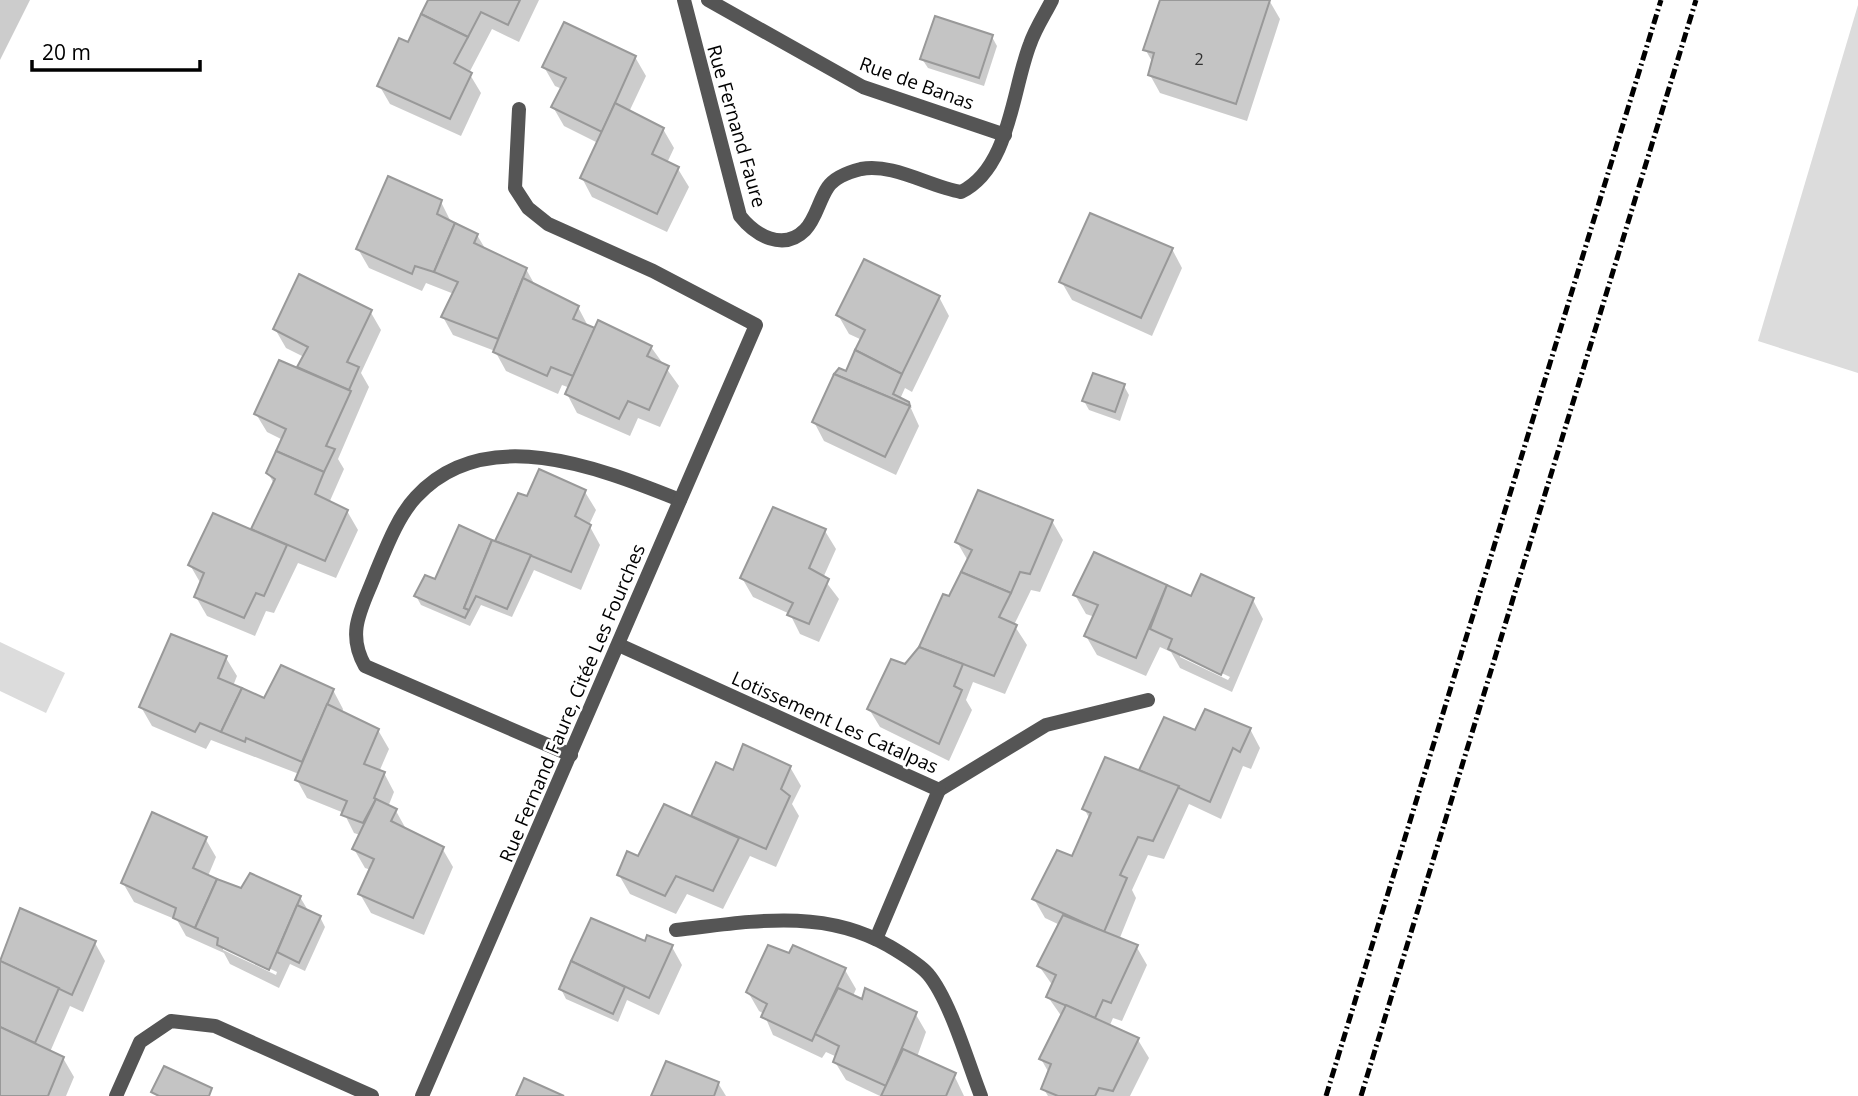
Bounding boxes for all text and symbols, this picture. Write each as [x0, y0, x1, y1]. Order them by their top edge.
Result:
scale bar [32, 28, 200, 72]
text: 20 m [42, 38, 91, 66]
street label: Rue Fernand Faure [701, 42, 773, 210]
house number: 2 [1194, 48, 1204, 70]
street label: Rue de Banas [856, 50, 978, 116]
street label: Rue Fernand Faure, Citée Les Fourches [493, 540, 651, 866]
street label: Lotissement Les Catalpas [727, 665, 943, 779]

